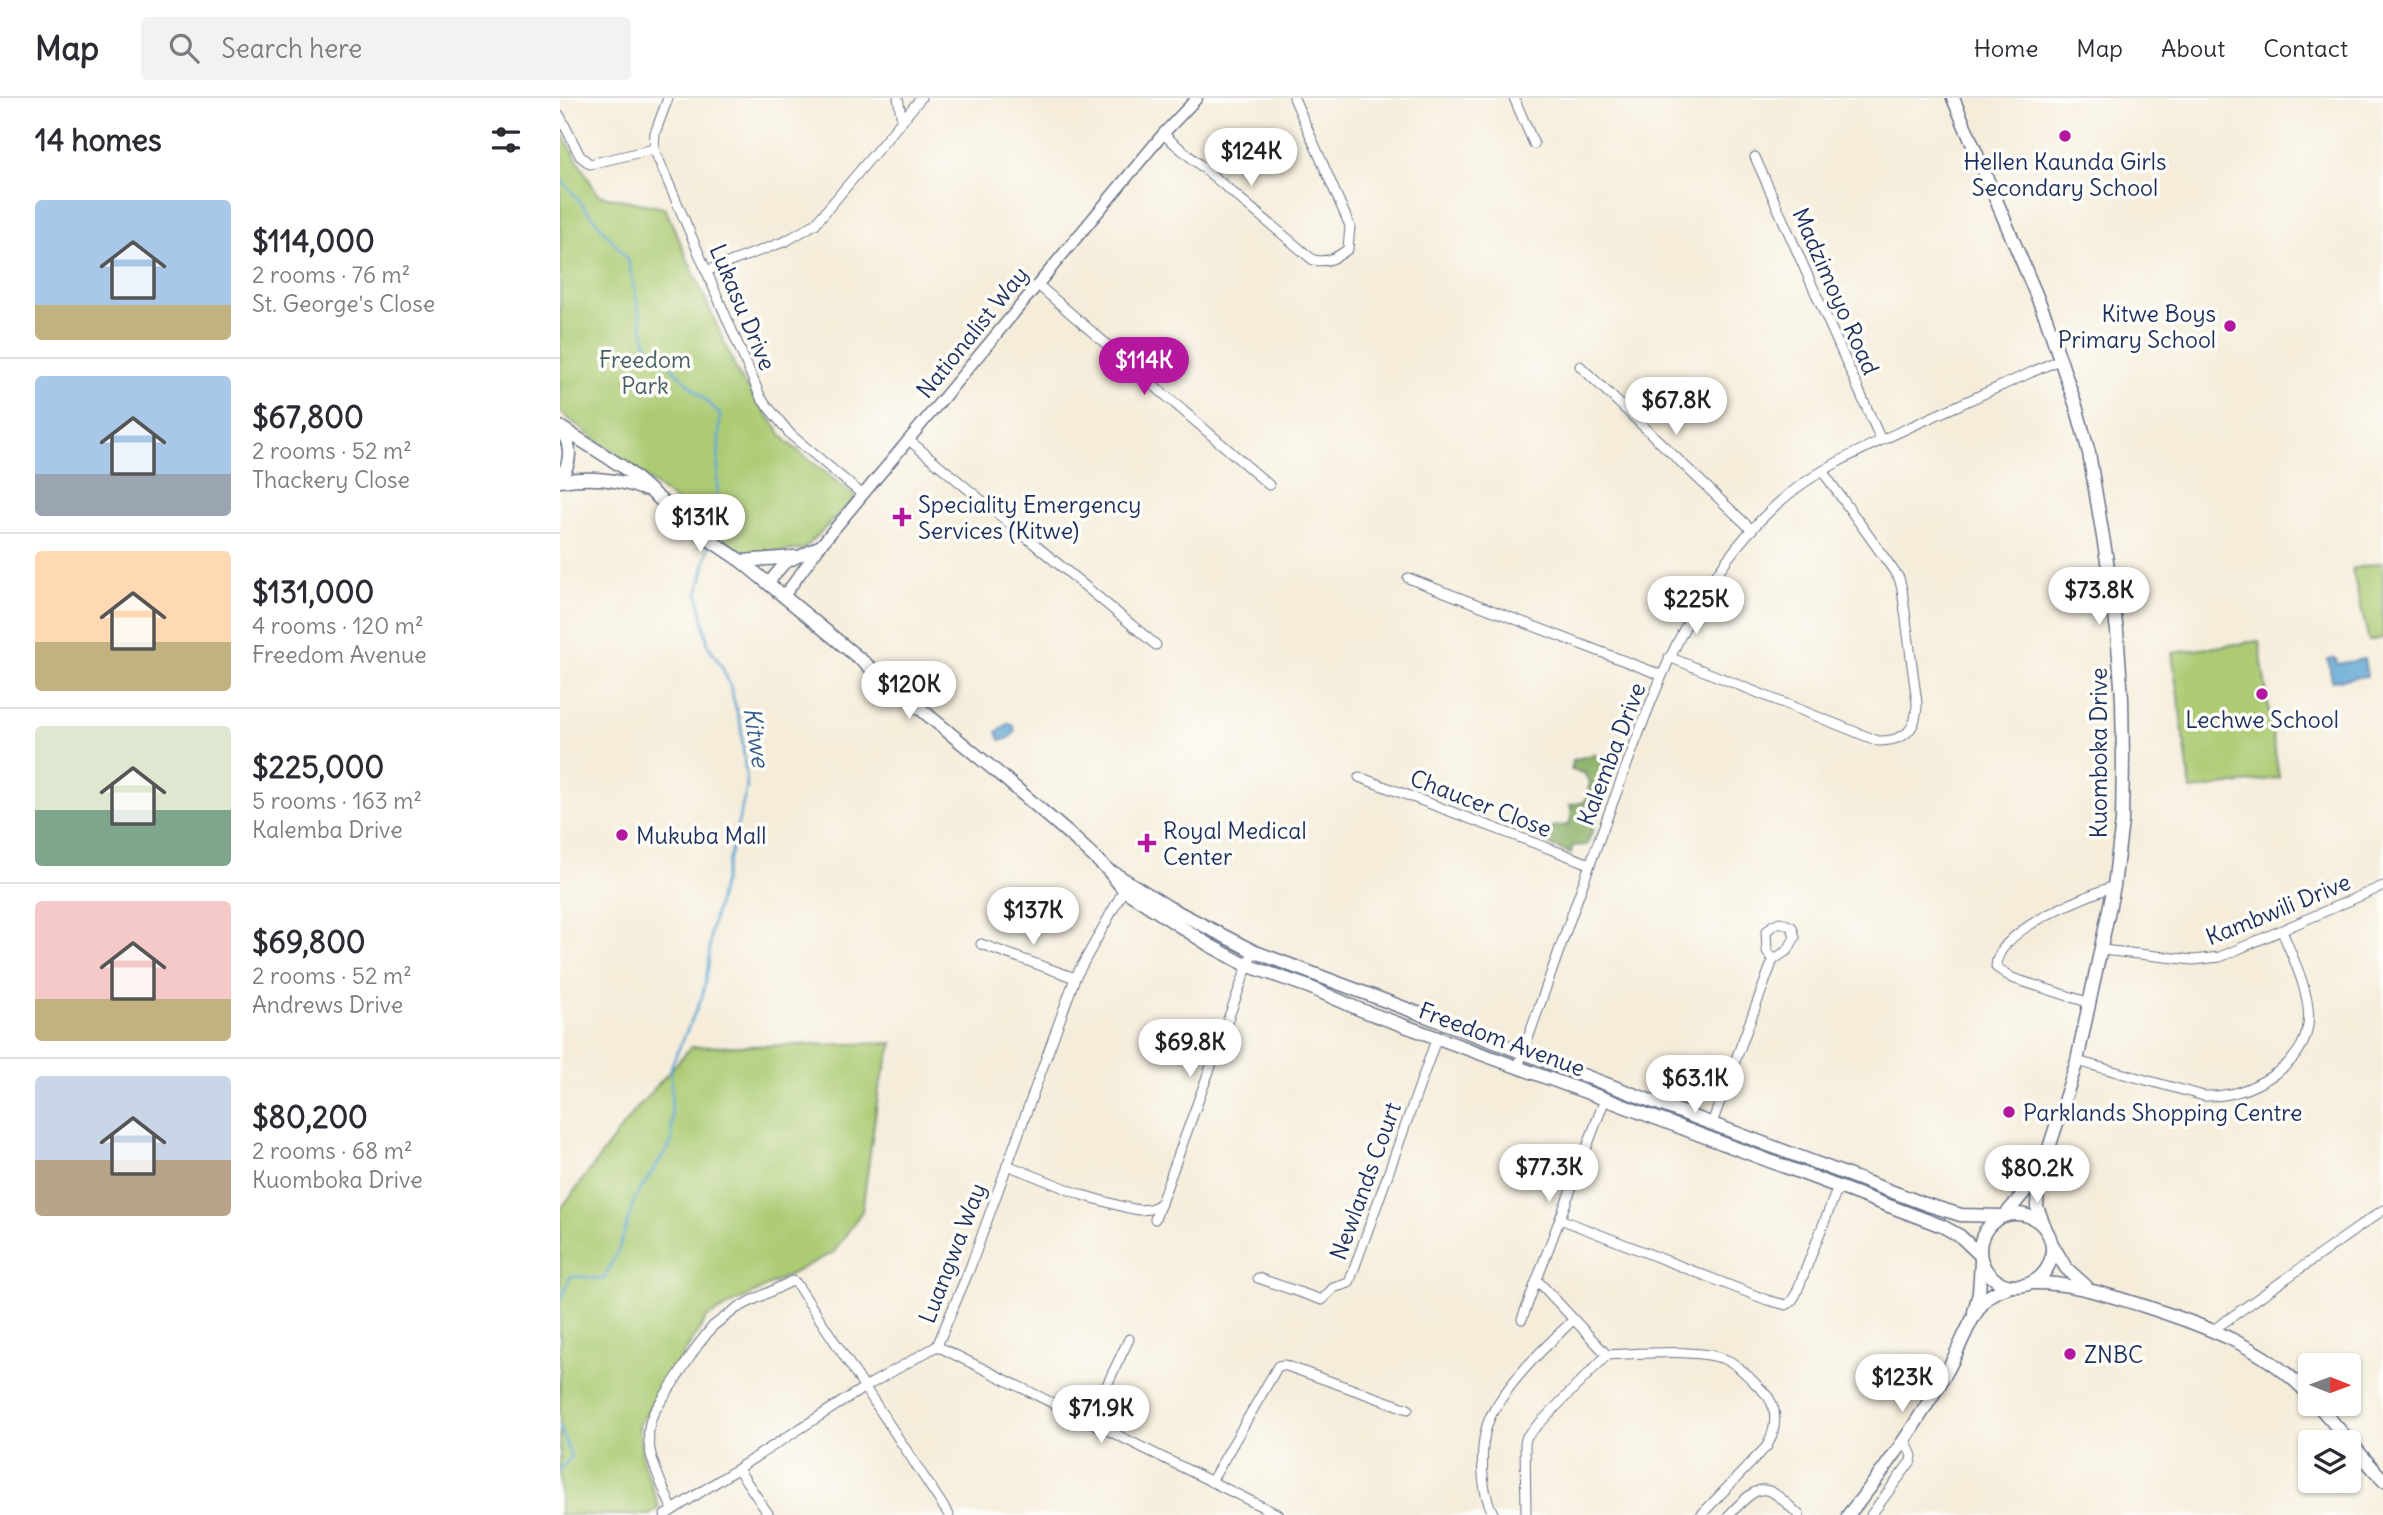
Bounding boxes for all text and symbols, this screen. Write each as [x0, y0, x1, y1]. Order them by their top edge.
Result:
search box [141, 17, 631, 80]
text: Map [35, 27, 99, 69]
icon: search [165, 29, 203, 67]
text: Search here [221, 32, 362, 65]
text: Home [1974, 33, 2038, 63]
text: Map [2076, 33, 2123, 63]
text: About [2161, 33, 2225, 63]
text: Contact [2263, 33, 2348, 63]
text: 14 homes [35, 121, 162, 159]
icon: filters [487, 121, 525, 159]
marker: Hellen Kaunda Girls Secondary School [2057, 128, 2073, 144]
pin: $124K [1202, 129, 1300, 188]
text: $124K [1220, 136, 1282, 165]
place label: Hellen Kaunda Girls Secondary School [1964, 147, 2166, 202]
street label: Madzimoyo Road [1786, 203, 1886, 379]
text: $114,000 [252, 222, 375, 260]
icon: home [91, 228, 175, 312]
street label: Lukasu Drive [703, 240, 783, 374]
text: 2 rooms · 76 m² [252, 260, 410, 289]
street label: Nationalist Way [910, 260, 1034, 404]
text: St. George's Close [252, 289, 435, 318]
place label: Kitwe Boys Primary School [2058, 299, 2216, 354]
marker: Kitwe Boys Primary School [2222, 318, 2238, 334]
pin: $114K [1095, 338, 1193, 397]
park label: Freedom Park [599, 345, 691, 400]
text: $114K [1115, 345, 1173, 374]
pin: $67.8K [1619, 378, 1733, 437]
text: $67.8K [1641, 385, 1711, 414]
text: $67,800 [252, 398, 364, 436]
icon: home [91, 404, 175, 488]
text: 2 rooms · 52 m² [252, 436, 412, 465]
text: Thackery Close [252, 465, 410, 494]
place label: Speciality Emergency Services (Kitwe) [918, 490, 1141, 545]
pin: $131K [651, 494, 749, 554]
text: $131K [671, 502, 729, 531]
marker: Speciality Emergency Services (Kitwe) [892, 507, 912, 527]
pin: $73.8K [2042, 568, 2156, 627]
text: $131,000 [252, 573, 374, 611]
text: $73.8K [2064, 575, 2134, 604]
pin: $225K [1647, 576, 1745, 636]
icon: home [91, 579, 175, 663]
text: $225K [1663, 584, 1729, 613]
text: 4 rooms · 120 m² [252, 611, 424, 640]
text: Freedom Avenue [252, 640, 427, 669]
pin: $120K [860, 662, 958, 721]
street label: Kuomboka Drive [2084, 668, 2113, 838]
text: $120K [877, 669, 941, 698]
street label: Kalemba Drive [1570, 679, 1652, 829]
marker: Lechwe School [2254, 686, 2270, 702]
water label: Kitwe [737, 705, 777, 771]
place label: Lechwe School [2185, 705, 2339, 734]
text: $225,000 [252, 748, 384, 786]
icon: home [91, 754, 175, 838]
street label: Chaucer Close [1406, 763, 1556, 843]
text: 5 rooms · 163 m² [252, 786, 422, 815]
text: Kalemba Drive [252, 815, 403, 844]
place label: Royal Medical Center [1163, 816, 1307, 871]
place label: Mukuba Mall [636, 821, 766, 850]
marker: Mukuba Mall [614, 827, 630, 843]
marker: Royal Medical Center [1137, 833, 1157, 853]
street label: Kambwili Drive [2201, 867, 2355, 951]
pin: $137K [984, 888, 1082, 947]
text: $137K [1003, 895, 1063, 924]
text: $69,800 [252, 923, 366, 961]
icon: home [91, 929, 175, 1013]
text: 2 rooms · 52 m² [252, 961, 412, 990]
text: Andrews Drive [252, 990, 403, 1019]
street label: Freedom Avenue [1415, 995, 1589, 1083]
pin: $69.8K [1133, 1020, 1247, 1079]
text: $69.8K [1155, 1027, 1225, 1056]
pin: $63.1K [1638, 1056, 1752, 1115]
text: $63.1K [1662, 1063, 1728, 1092]
text: $80,200 [252, 1098, 368, 1136]
street label: Newlands Court [1323, 1098, 1407, 1264]
place label: Parklands Shopping Centre [2023, 1098, 2302, 1127]
icon: home [91, 1104, 175, 1188]
marker: Parklands Shopping Centre [2001, 1104, 2017, 1120]
text: 2 rooms · 68 m² [252, 1136, 413, 1165]
pin: $77.3K [1492, 1144, 1606, 1204]
pin: $80.2K [1980, 1146, 2094, 1205]
text: $77.3K [1515, 1152, 1583, 1181]
text: $80.2K [2001, 1153, 2073, 1182]
text: Kuomboka Drive [252, 1165, 423, 1194]
street label: Luangwa Way [912, 1179, 992, 1327]
place label: ZNBC [2084, 1340, 2143, 1369]
marker: ZNBC [2062, 1346, 2078, 1362]
north arrow [2298, 1353, 2361, 1416]
map controls [2298, 1353, 2361, 1493]
pin: $123K [1853, 1354, 1951, 1414]
text: $123K [1871, 1362, 1933, 1391]
pin: $71.9K [1044, 1386, 1158, 1445]
text: $71.9K [1068, 1393, 1134, 1422]
button: layers [2298, 1430, 2361, 1493]

